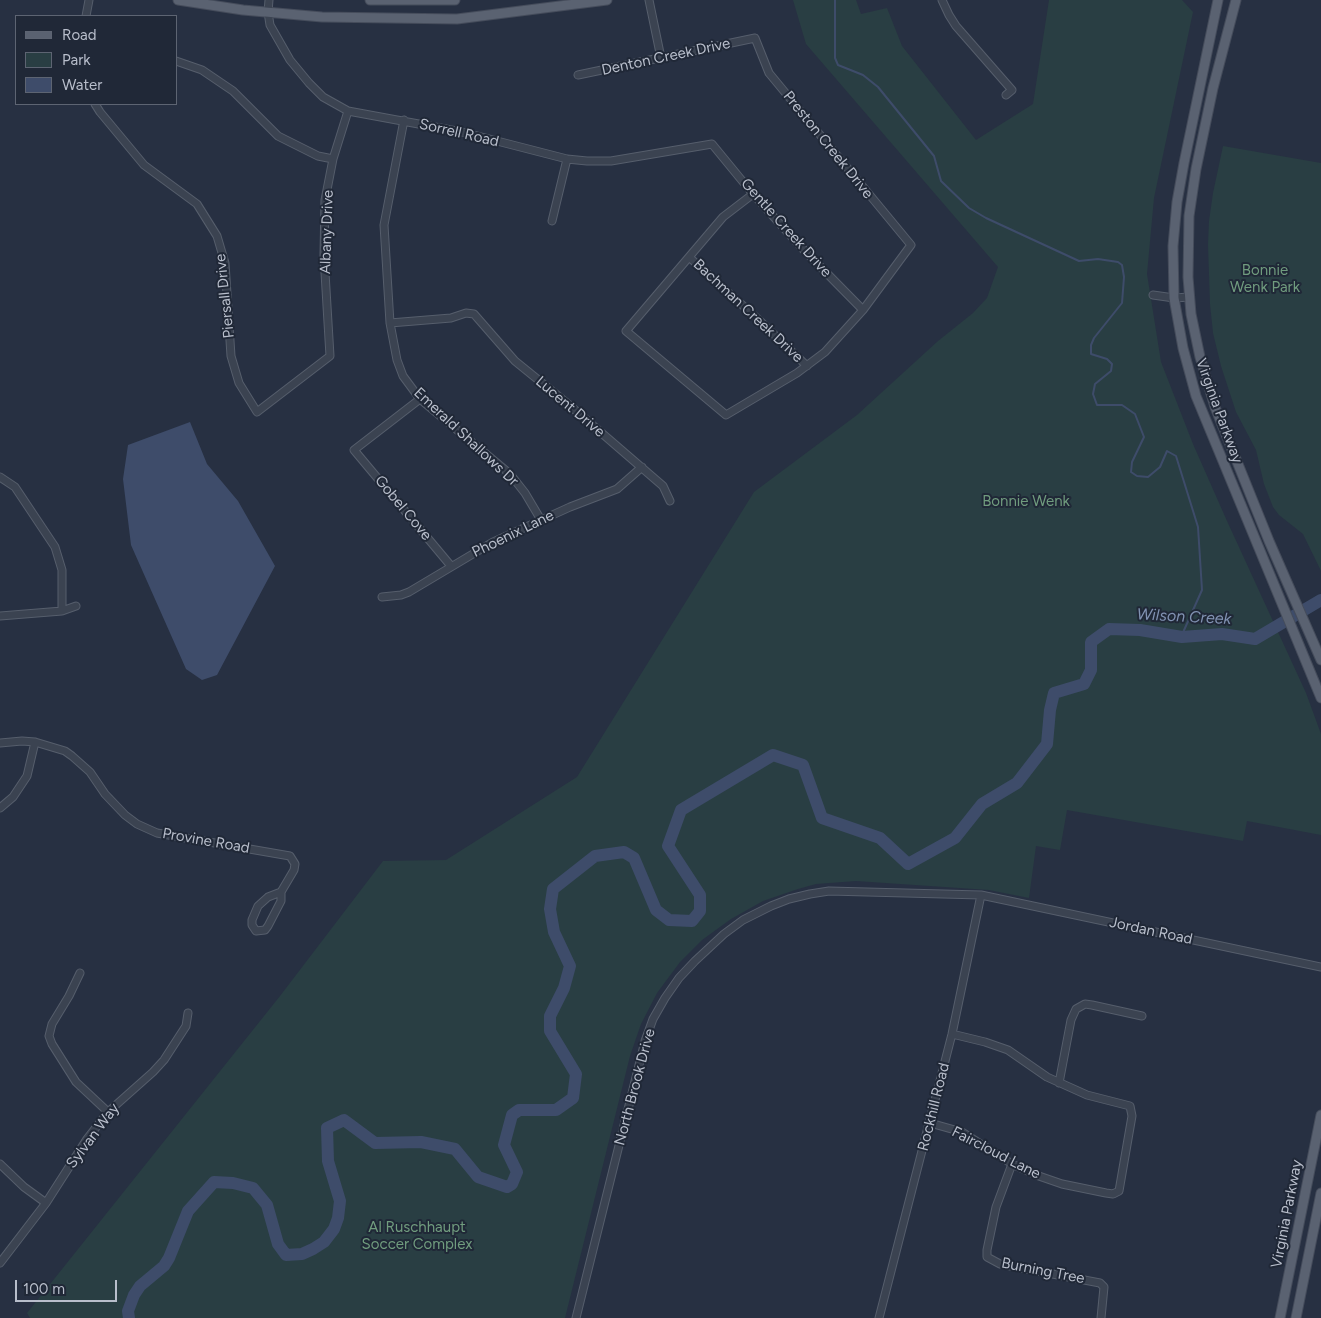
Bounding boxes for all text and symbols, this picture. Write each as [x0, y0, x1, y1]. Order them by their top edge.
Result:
legend [15, 15, 178, 105]
text: Road [62, 26, 97, 44]
street label: Denton Creek Drive [600, 35, 732, 79]
text: Park [62, 51, 91, 69]
text: Water [62, 76, 102, 94]
street label: Preston Creek Drive [779, 88, 877, 202]
street label: Sorrell Road [417, 115, 501, 151]
street label: Gentle Creek Drive [737, 175, 835, 281]
street label: Albany Drive [317, 189, 337, 275]
street label: Piersall Drive [212, 253, 238, 339]
street label: Bachman Creek Drive [689, 255, 807, 367]
park label: Bonnie Wenk Park [1230, 262, 1300, 297]
street label: Virginia Parkway [1192, 356, 1246, 466]
street label: Lucent Drive [532, 373, 608, 441]
street label: Emerald Shallows Dr [410, 384, 522, 490]
street label: Gobel Cove [371, 472, 435, 544]
park label: Bonnie Wenk [982, 493, 1070, 511]
street label: Phoenix Lane [469, 506, 557, 562]
water label: Wilson Creek [1136, 605, 1232, 629]
street label: Provine Road [161, 824, 251, 858]
street label: Jordan Road [1108, 913, 1194, 949]
street label: North Brook Drive [611, 1027, 659, 1147]
street label: Rockhill Road [914, 1061, 954, 1153]
street label: Sylvan Way [63, 1100, 123, 1172]
street label: Faircloud Lane [949, 1123, 1043, 1183]
street label: Virginia Parkway [1268, 1158, 1306, 1270]
park label: Al Ruschhaupt Soccer Complex [362, 1219, 472, 1254]
street label: Burning Tree [1000, 1254, 1086, 1288]
scale bar [18, 1270, 120, 1302]
text: 100 m [23, 1280, 65, 1298]

